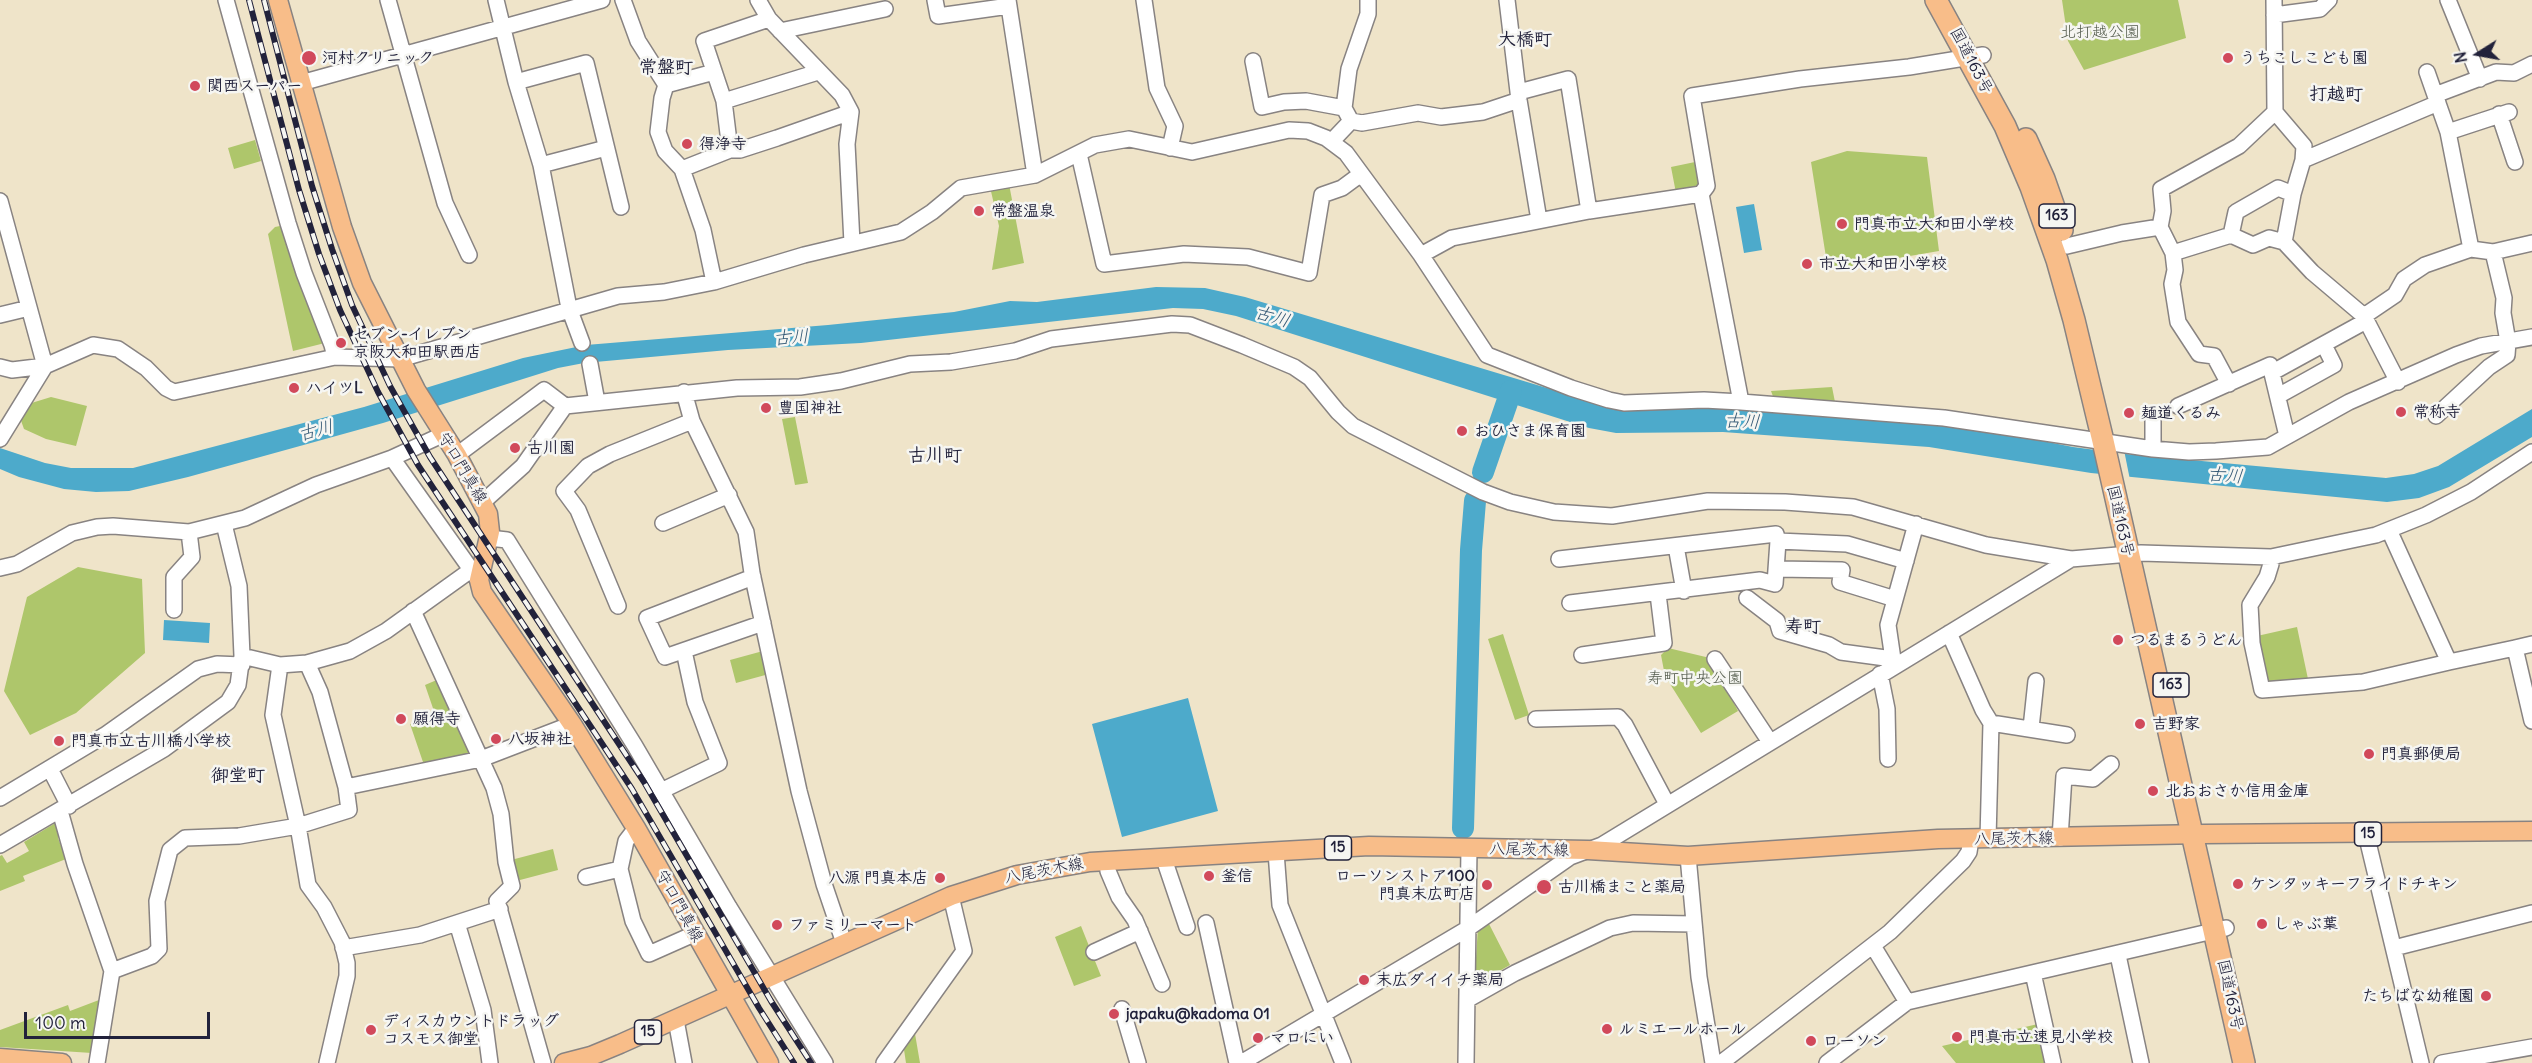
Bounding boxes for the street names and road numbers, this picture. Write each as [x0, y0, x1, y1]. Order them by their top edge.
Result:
street label: 国道163号 [1945, 24, 1997, 98]
road number: 163 [2039, 204, 2075, 228]
street label: 守口門真線 [433, 429, 491, 507]
street label: 国道163号 [2102, 483, 2138, 559]
road number: 163 [2153, 673, 2189, 697]
road number: 15 [2354, 822, 2382, 846]
street label: 八尾茨木線 [1974, 829, 2054, 849]
road number: 15 [1324, 836, 1352, 860]
street label: 八尾茨木線 [1489, 840, 1569, 860]
street label: 八尾茨木線 [1003, 854, 1085, 888]
street label: 守口門真線 [651, 866, 707, 946]
street label: 国道163号 [2213, 957, 2247, 1033]
road number: 15 [634, 1020, 662, 1044]

